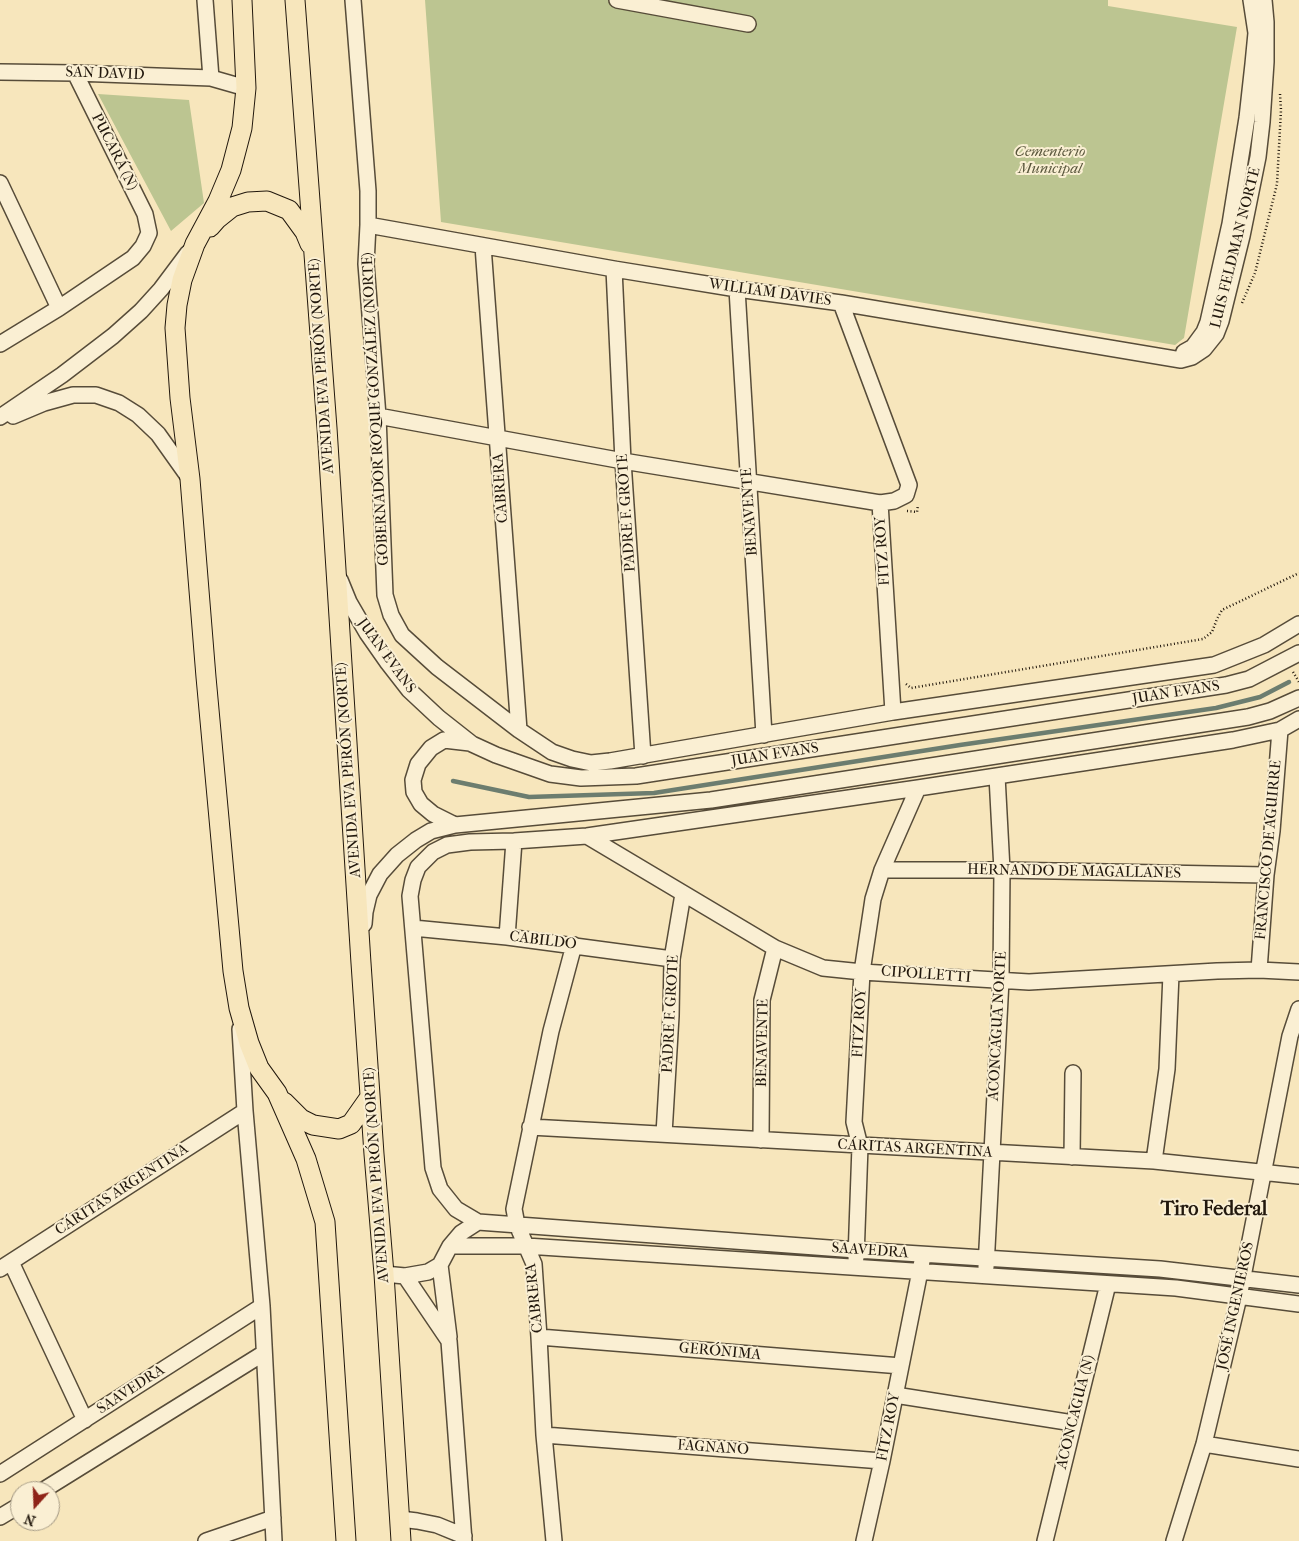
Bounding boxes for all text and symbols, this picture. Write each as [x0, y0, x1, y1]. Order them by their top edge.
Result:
street label: SAN DAVID [65, 64, 145, 84]
street label: PUCARÁ (N) [87, 110, 141, 194]
park label: Cementerio Municipal [1015, 143, 1085, 178]
street label: LUIS FELDMAN NORTE [1207, 166, 1265, 330]
street label: GOBERNADOR ROQUE GONZÁLEZ (NORTE) [359, 252, 393, 566]
street label: AVENIDA EVA PERÓN (NORTE) [305, 258, 339, 474]
street label: WILLIAM DAVIES [708, 275, 832, 311]
street label: CABRERA [490, 452, 512, 524]
street label: PADRE F. GROTE [614, 453, 640, 573]
street label: BENAVENTE [738, 467, 762, 557]
street label: FITZ ROY [872, 516, 894, 586]
street label: JUAN EVANS [353, 615, 419, 697]
street label: AVENIDA EVA PERÓN (NORTE) [332, 662, 366, 878]
street label: JUAN EVANS [1131, 677, 1221, 709]
street label: JUAN EVANS [730, 739, 820, 771]
street label: FRANCISCO DE AGUIRRE [1252, 759, 1286, 941]
street label: HERNANDO DE MAGALLANES [967, 861, 1181, 883]
street label: CABILDO [508, 928, 578, 954]
street label: ACONCAGUA NORTE [985, 951, 1011, 1101]
street label: PADRE F. GROTE [659, 954, 683, 1074]
street label: CIPOLLETTI [880, 963, 972, 987]
street label: FITZ ROY [849, 988, 871, 1058]
street label: BENAVENTE [753, 999, 773, 1087]
street label: AVENIDA EVA PERÓN (NORTE) [360, 1067, 394, 1283]
street label: CÁRITAS ARGENTINA [837, 1136, 993, 1162]
street label: CÁRITAS ARGENTINA [52, 1140, 192, 1240]
district label: Tiro Federal [1161, 1198, 1267, 1222]
street label: SAAVEDRA [831, 1239, 909, 1263]
street label: JOSÉ INGENIEROS [1214, 1240, 1258, 1372]
street label: CABRERA [522, 1262, 548, 1334]
street label: GERÓNIMA [678, 1339, 762, 1365]
street label: ACONCAGUA (N) [1053, 1353, 1099, 1471]
street label: SAAVEDRA [94, 1361, 168, 1419]
street label: FITZ ROY [874, 1391, 904, 1463]
street label: FAGNANO [677, 1437, 749, 1459]
north arrow [10, 1481, 60, 1531]
text: N [22, 1510, 38, 1529]

